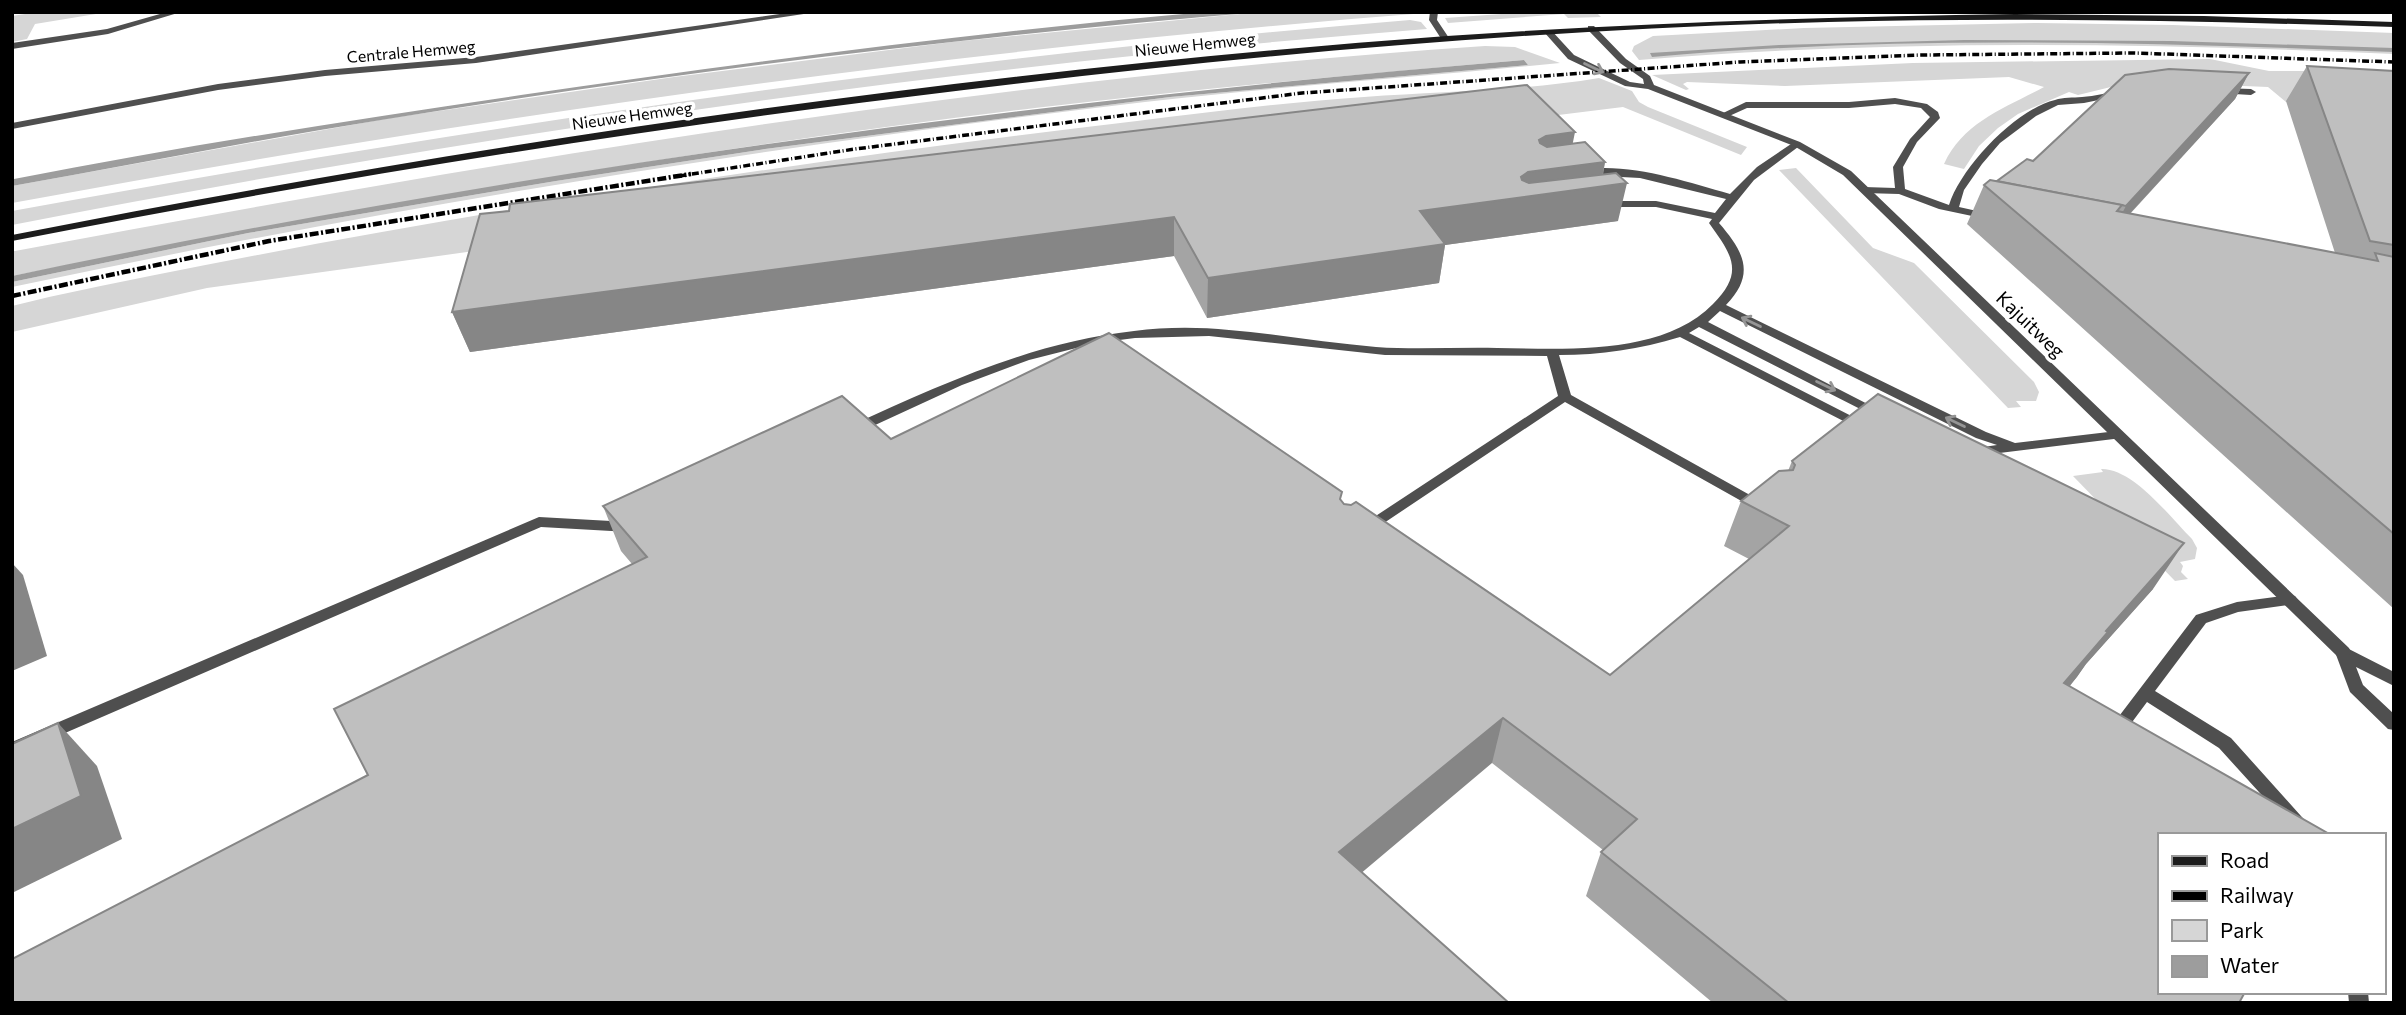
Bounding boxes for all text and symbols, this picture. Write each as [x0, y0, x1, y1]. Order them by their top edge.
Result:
street label: Nieuwe Hemweg [1134, 28, 1257, 60]
street label: Centrale Hemweg [346, 36, 476, 66]
one-way arrow [1583, 62, 1604, 75]
street label: Nieuwe Hemweg [571, 97, 694, 133]
street label: Kajuitweg [1992, 286, 2070, 362]
one-way arrow [1741, 314, 1762, 328]
one-way arrow [1815, 379, 1836, 393]
one-way arrow [1945, 415, 1966, 429]
legend [2158, 833, 2385, 994]
text: Road [2220, 847, 2269, 872]
text: Railway [2220, 882, 2294, 907]
text: Park [2220, 917, 2264, 942]
text: Water [2220, 952, 2279, 977]

